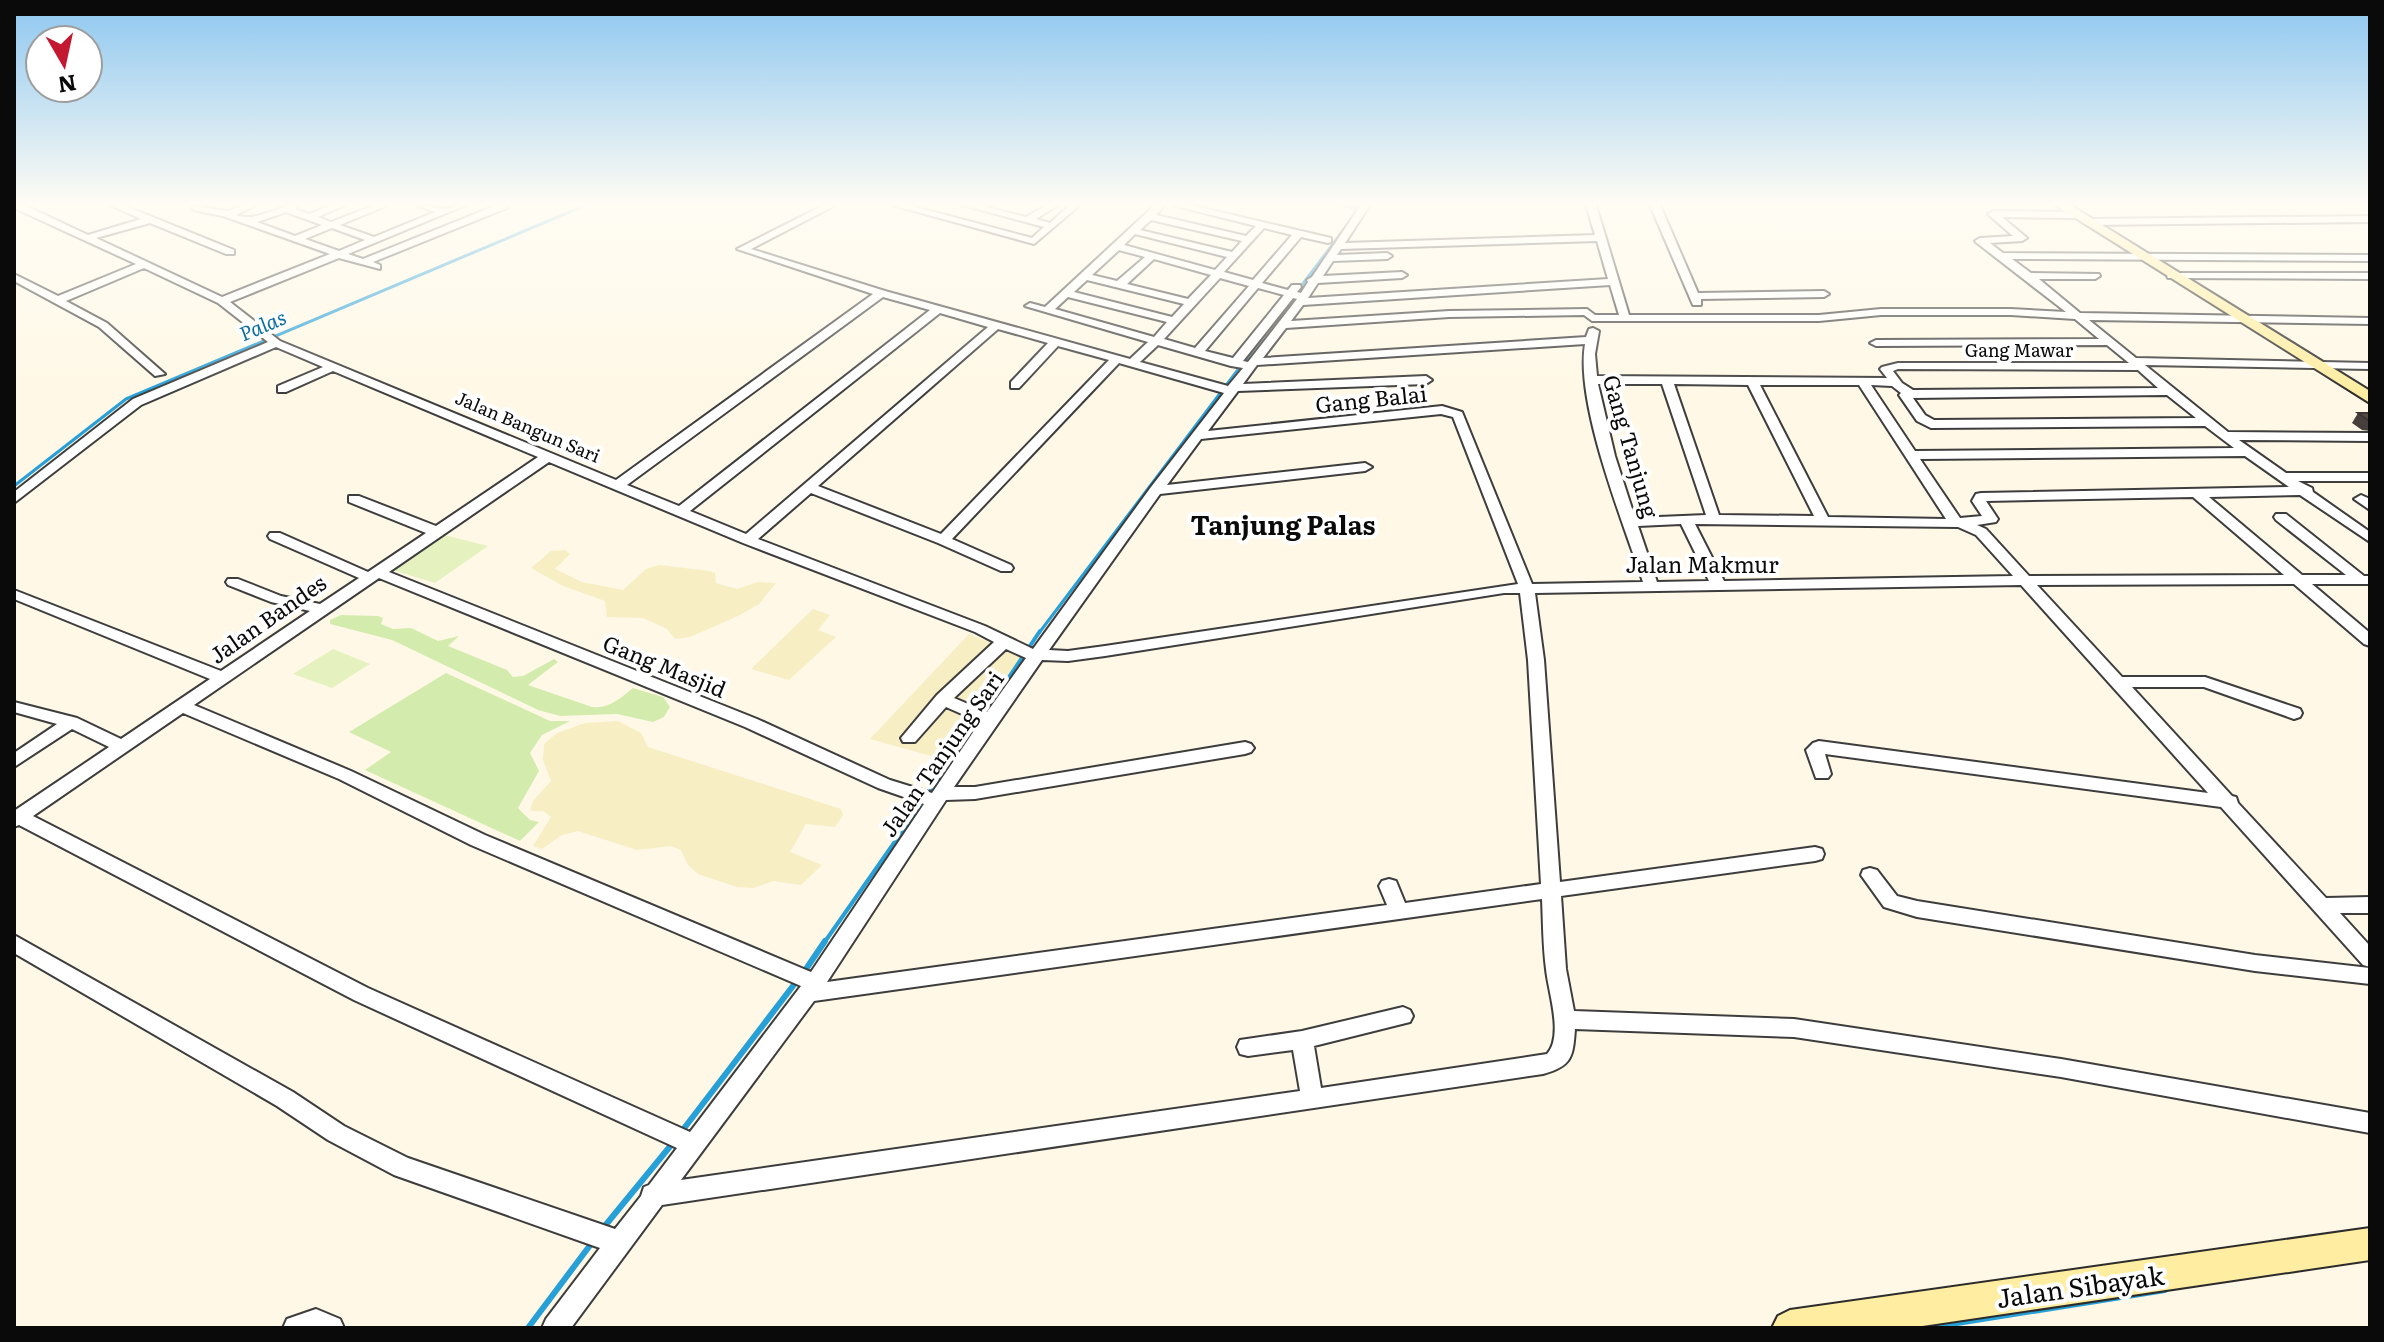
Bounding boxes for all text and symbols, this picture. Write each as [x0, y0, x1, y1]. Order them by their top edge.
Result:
north arrow [24, 24, 104, 104]
text: N [56, 67, 79, 103]
water label: Palas [234, 301, 290, 347]
street label: Gang Mawar [1965, 336, 2074, 363]
street label: Gang Tanjung [1596, 371, 1668, 522]
street label: Gang Balai [1313, 376, 1429, 420]
street label: Jalan Bangun Sari [451, 383, 605, 469]
district label: Tanjung Palas [1190, 504, 1376, 543]
street label: Jalan Makmur [1625, 547, 1779, 580]
street label: Jalan Bandes [202, 565, 332, 671]
street label: Gang Masjid [598, 625, 732, 705]
street label: Jalan Tanjung Sari [871, 663, 1011, 843]
street label: Jalan Sibayak [1994, 1254, 2167, 1316]

